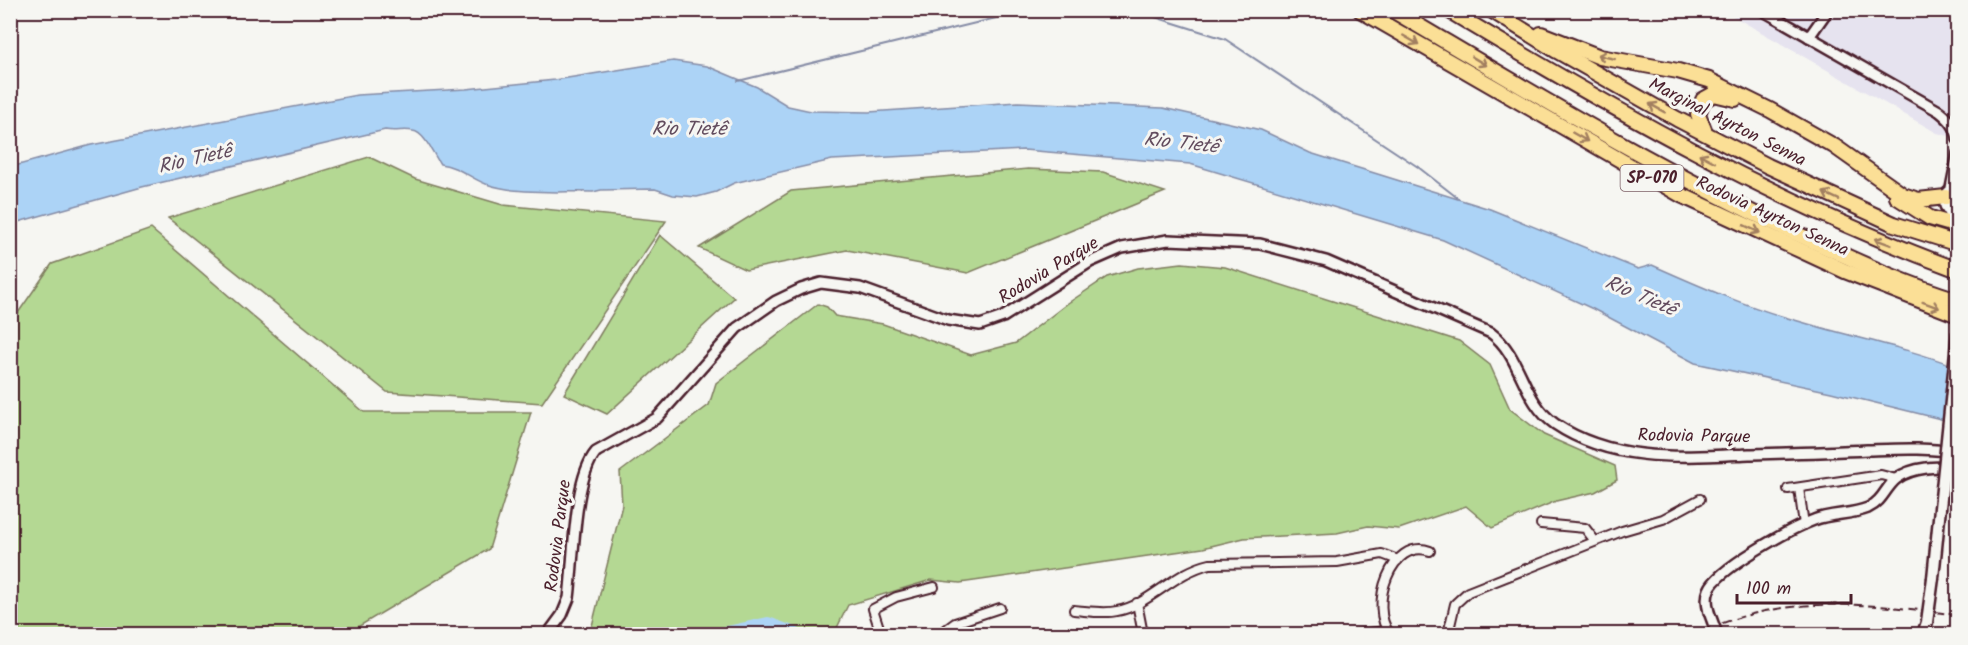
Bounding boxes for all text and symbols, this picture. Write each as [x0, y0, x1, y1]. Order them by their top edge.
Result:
one-way arrow [1402, 34, 1419, 46]
one-way arrow [1597, 51, 1616, 63]
one-way arrow [1470, 56, 1487, 68]
street label: Marginal Ayrton Senna [1643, 71, 1811, 175]
one-way arrow [1649, 102, 1666, 114]
water label: Rio Tietê [652, 114, 729, 146]
water label: Rio Tietê [1142, 124, 1223, 164]
one-way arrow [1571, 131, 1588, 143]
water label: Rio Tietê [155, 135, 238, 184]
one-way arrow [1699, 152, 1717, 163]
road number: SP-070 [1620, 165, 1684, 191]
street label: Rodovia Ayrton Senna [1691, 169, 1853, 265]
one-way arrow [1823, 189, 1841, 201]
one-way arrow [1742, 223, 1760, 235]
street label: Rodovia Parque [993, 230, 1105, 312]
one-way arrow [1874, 236, 1893, 247]
water label: Rio Tietê [1599, 268, 1684, 328]
one-way arrow [1921, 301, 1940, 312]
street label: Rodovia Parque [1637, 422, 1751, 452]
street label: Rodovia Parque [538, 478, 580, 594]
scale bar [1737, 567, 1851, 605]
text: 100 m [1746, 575, 1791, 604]

